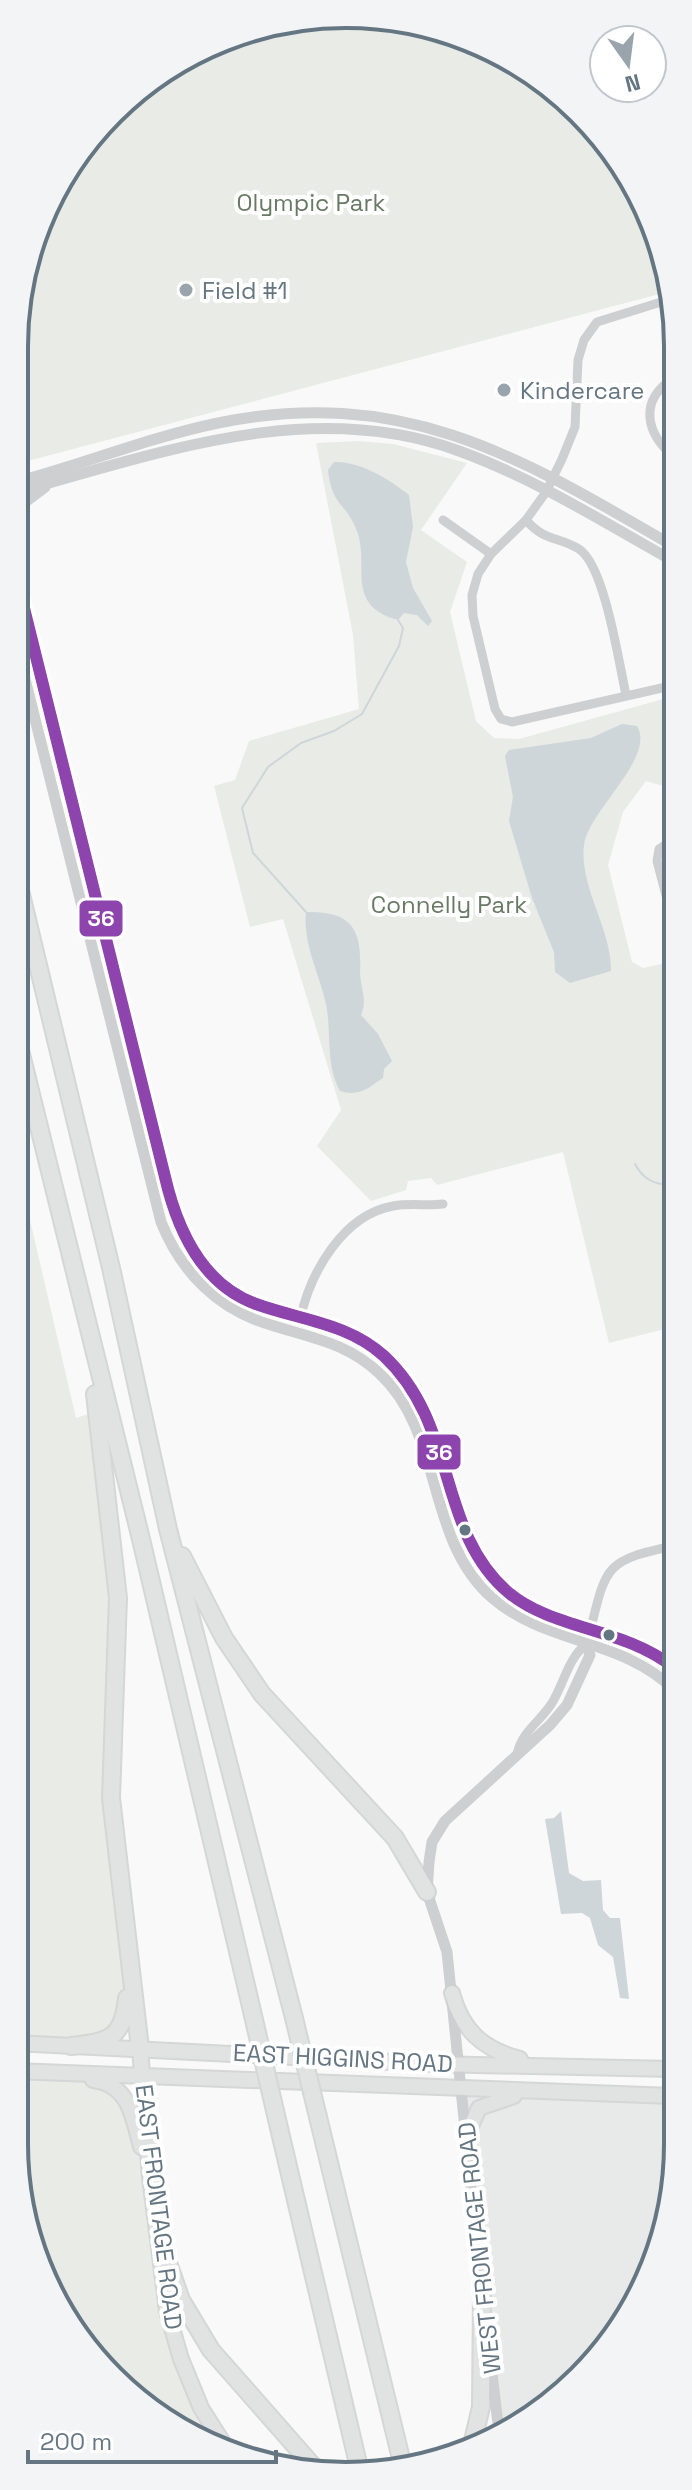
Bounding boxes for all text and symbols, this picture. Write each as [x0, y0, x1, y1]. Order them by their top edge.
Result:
north arrow [588, 24, 668, 104]
text: N [622, 68, 643, 99]
park label: Olympic Park [236, 187, 386, 218]
place label: Field #1 [202, 275, 288, 306]
marker: Field #1 [177, 281, 195, 299]
place label: Kindercare [520, 375, 645, 406]
marker: Kindercare [495, 381, 513, 399]
park label: Connelly Park [371, 889, 527, 920]
line badge: 36 [78, 899, 124, 938]
text: 36 [88, 904, 114, 932]
line badge: 36 [416, 1433, 462, 1471]
text: 36 [426, 1438, 452, 1466]
unlabelled marker [457, 1522, 473, 1538]
unlabelled marker [601, 1627, 617, 1643]
street label: EAST HIGGINS ROAD [232, 2037, 454, 2079]
street label: EAST FRONTAGE ROAD [129, 2083, 189, 2331]
street label: WEST FRONTAGE ROAD [450, 2121, 508, 2375]
scale bar [28, 2414, 276, 2464]
text: 200 m [40, 2426, 112, 2457]

